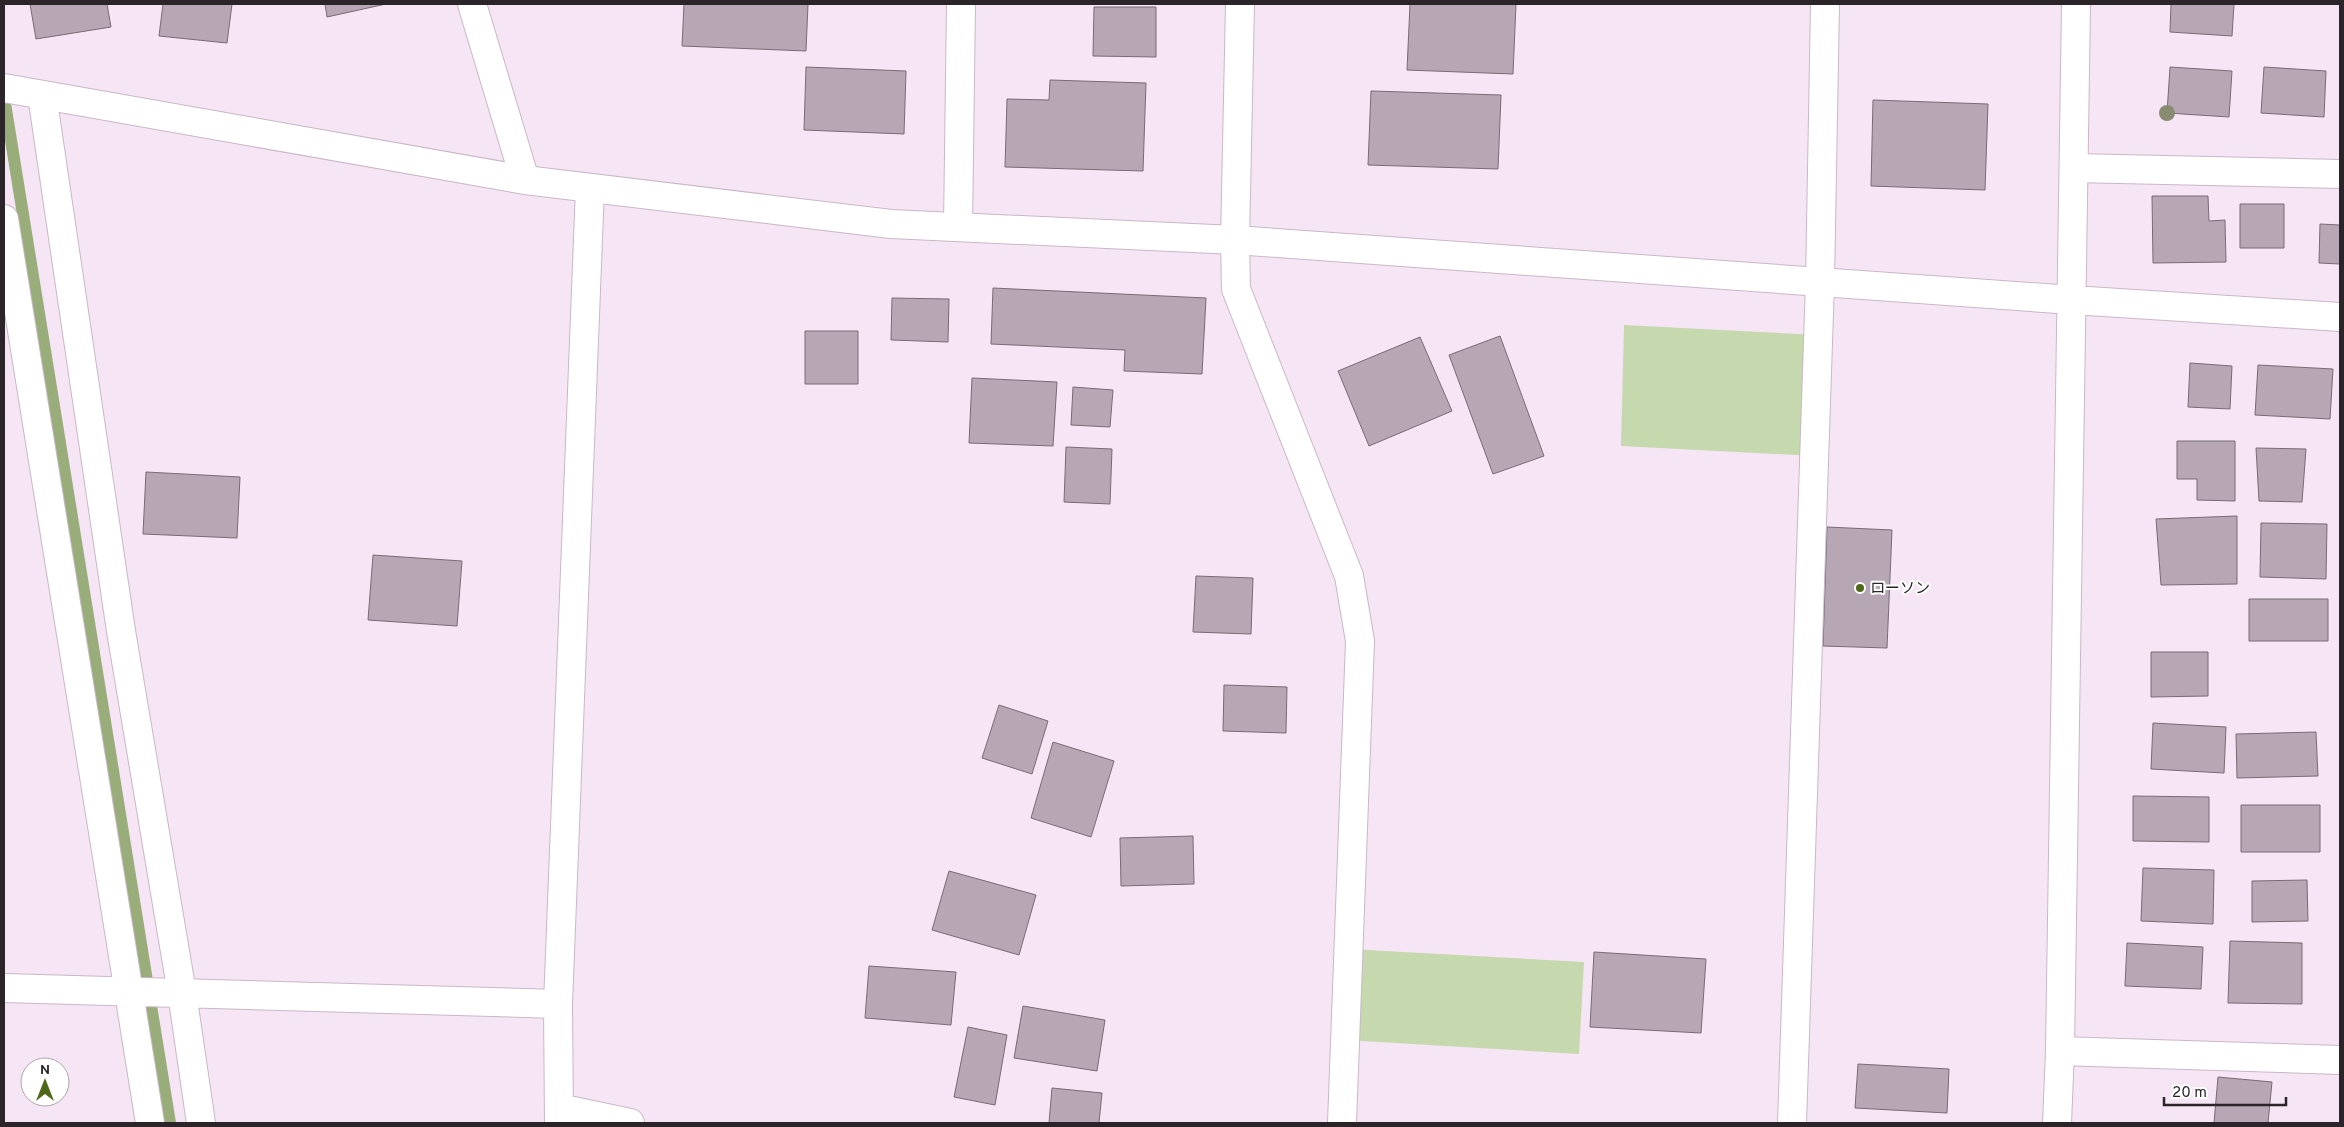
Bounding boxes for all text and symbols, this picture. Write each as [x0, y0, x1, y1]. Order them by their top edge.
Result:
place label: ローソン [1870, 580, 1930, 599]
marker: ローソン [1854, 582, 1866, 594]
north arrow [20, 1057, 70, 1107]
text: N [40, 1062, 50, 1079]
scale bar [2164, 1074, 2286, 1106]
text: 20 m [2172, 1084, 2207, 1103]

